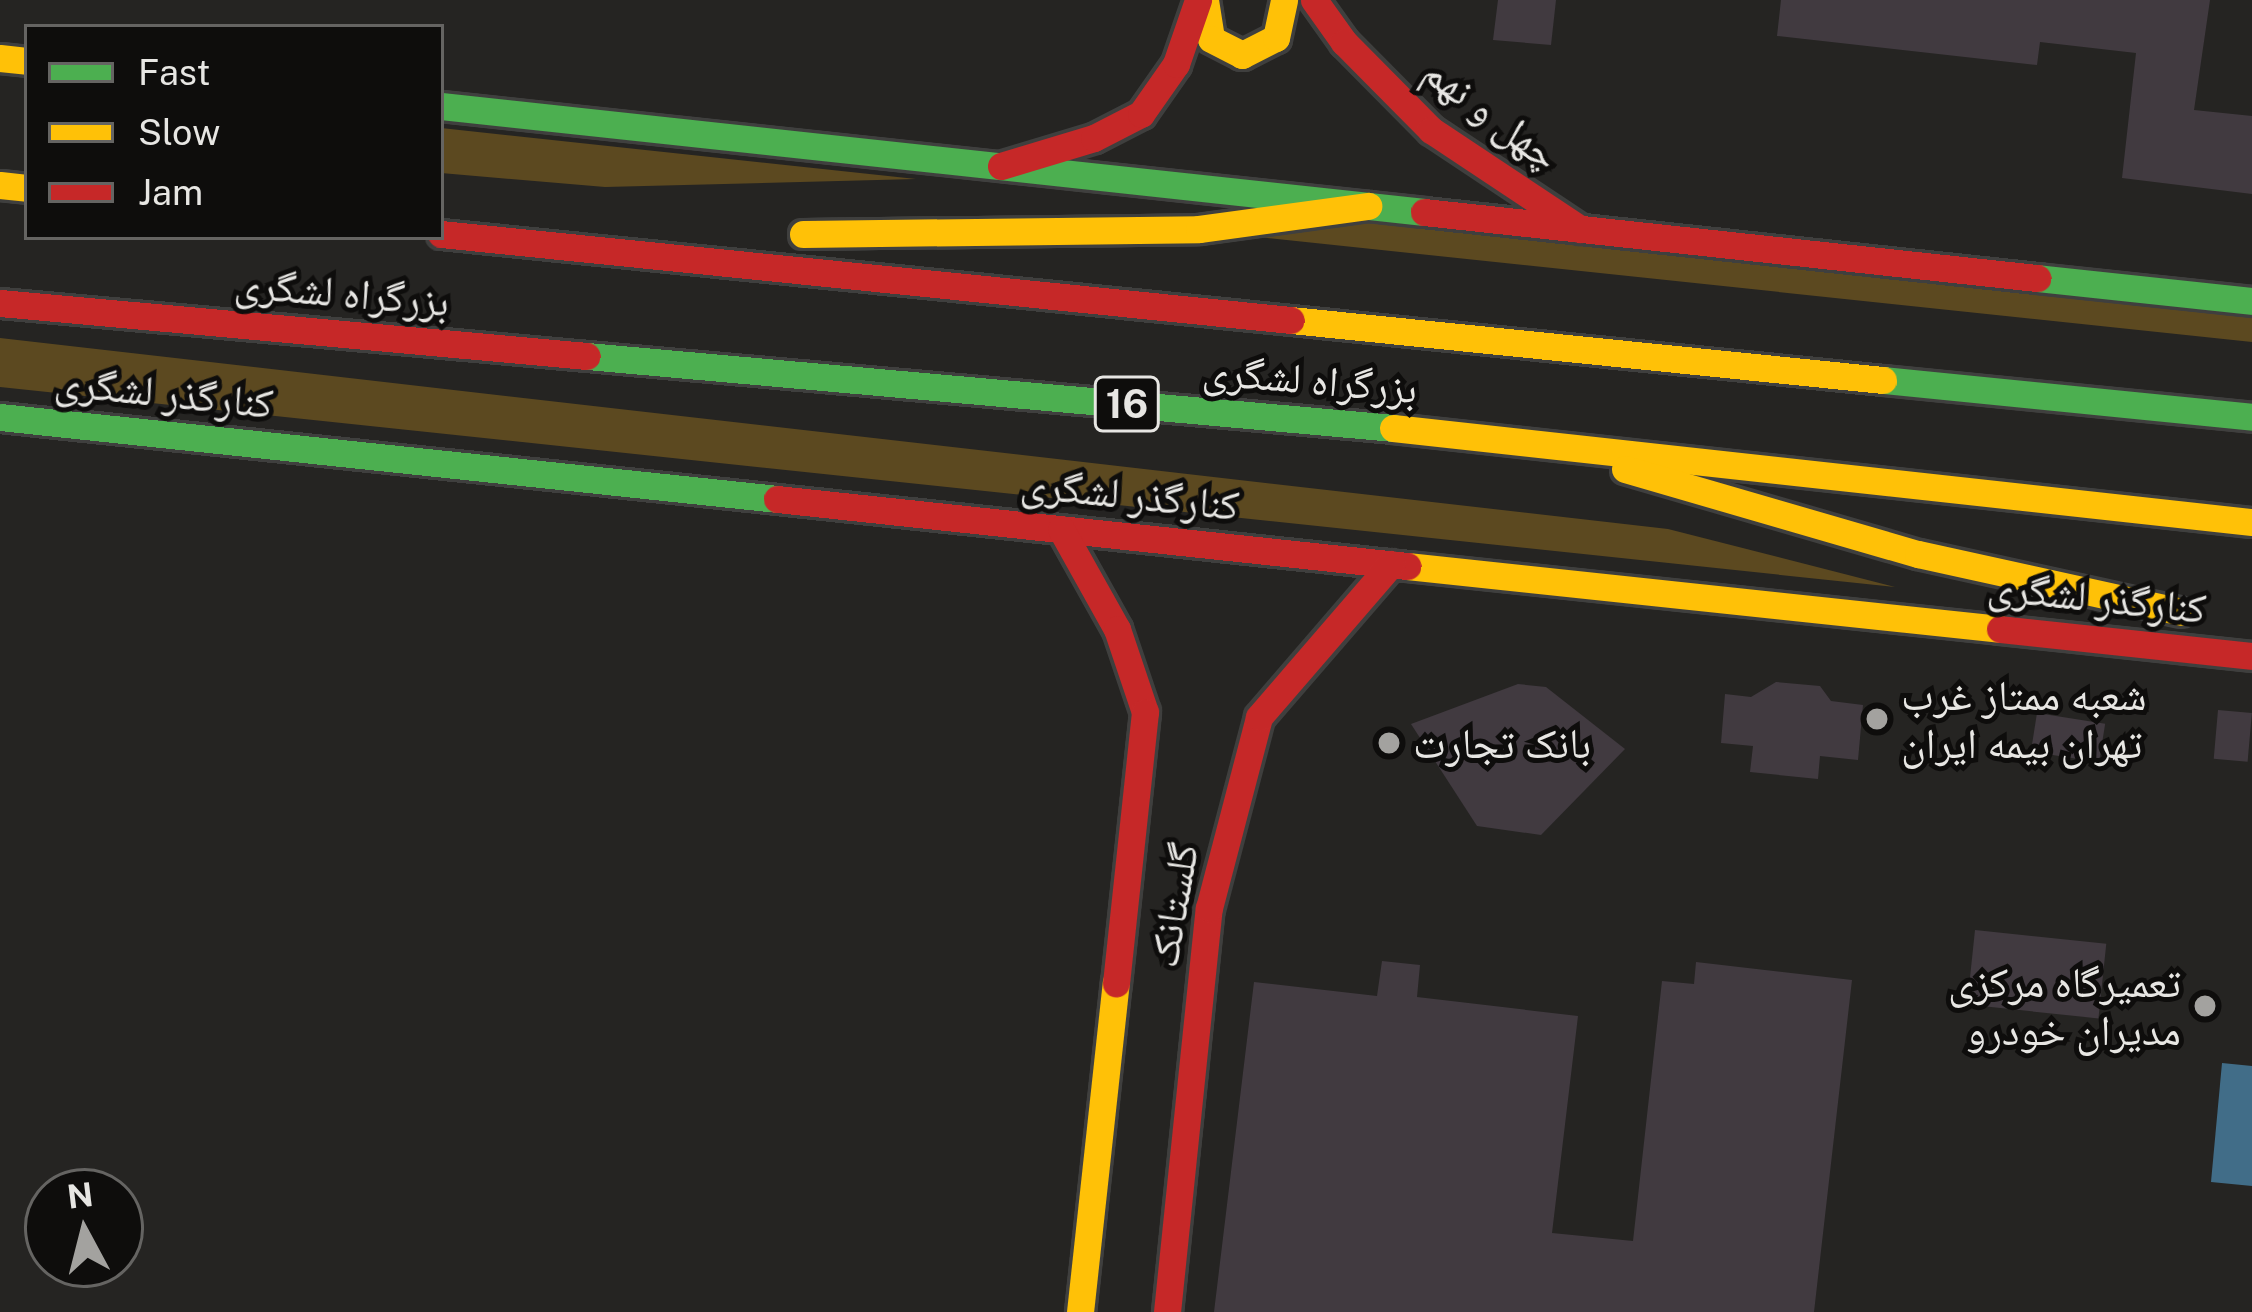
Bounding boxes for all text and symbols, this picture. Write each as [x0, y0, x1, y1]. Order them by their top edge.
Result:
legend [24, 24, 444, 240]
street label: چهل و نهم [1414, 46, 1570, 180]
text: Fast [138, 51, 211, 93]
text: Slow [138, 111, 220, 153]
text: Jam [138, 171, 203, 213]
street label: بزرگراه لشگری [233, 258, 451, 326]
street label: بزرگراه لشگری [1201, 345, 1419, 413]
street label: کنارگذر لشگری [52, 355, 276, 429]
road number: 16 [1091, 371, 1163, 437]
street label: کنارگذر لشگری [1018, 457, 1242, 531]
street label: کنارگذر لشگری [1985, 560, 2209, 634]
place label: شعبه ممتاز غرب تهران بیمه ایران [1901, 670, 2147, 768]
marker: شعبه ممتاز غرب تهران بیمه ایران [1864, 706, 1890, 732]
place label: بانک تجارت [1413, 718, 1591, 768]
marker: بانک تجارت [1376, 730, 1402, 756]
street label: گلستانک [1137, 839, 1209, 971]
place label: تعمیرگاه مرکزی مدیران خودرو [1948, 957, 2181, 1056]
marker: تعمیرگاه مرکزی مدیران خودرو [2192, 993, 2218, 1019]
north arrow [24, 1168, 144, 1288]
text: N [65, 1175, 95, 1216]

